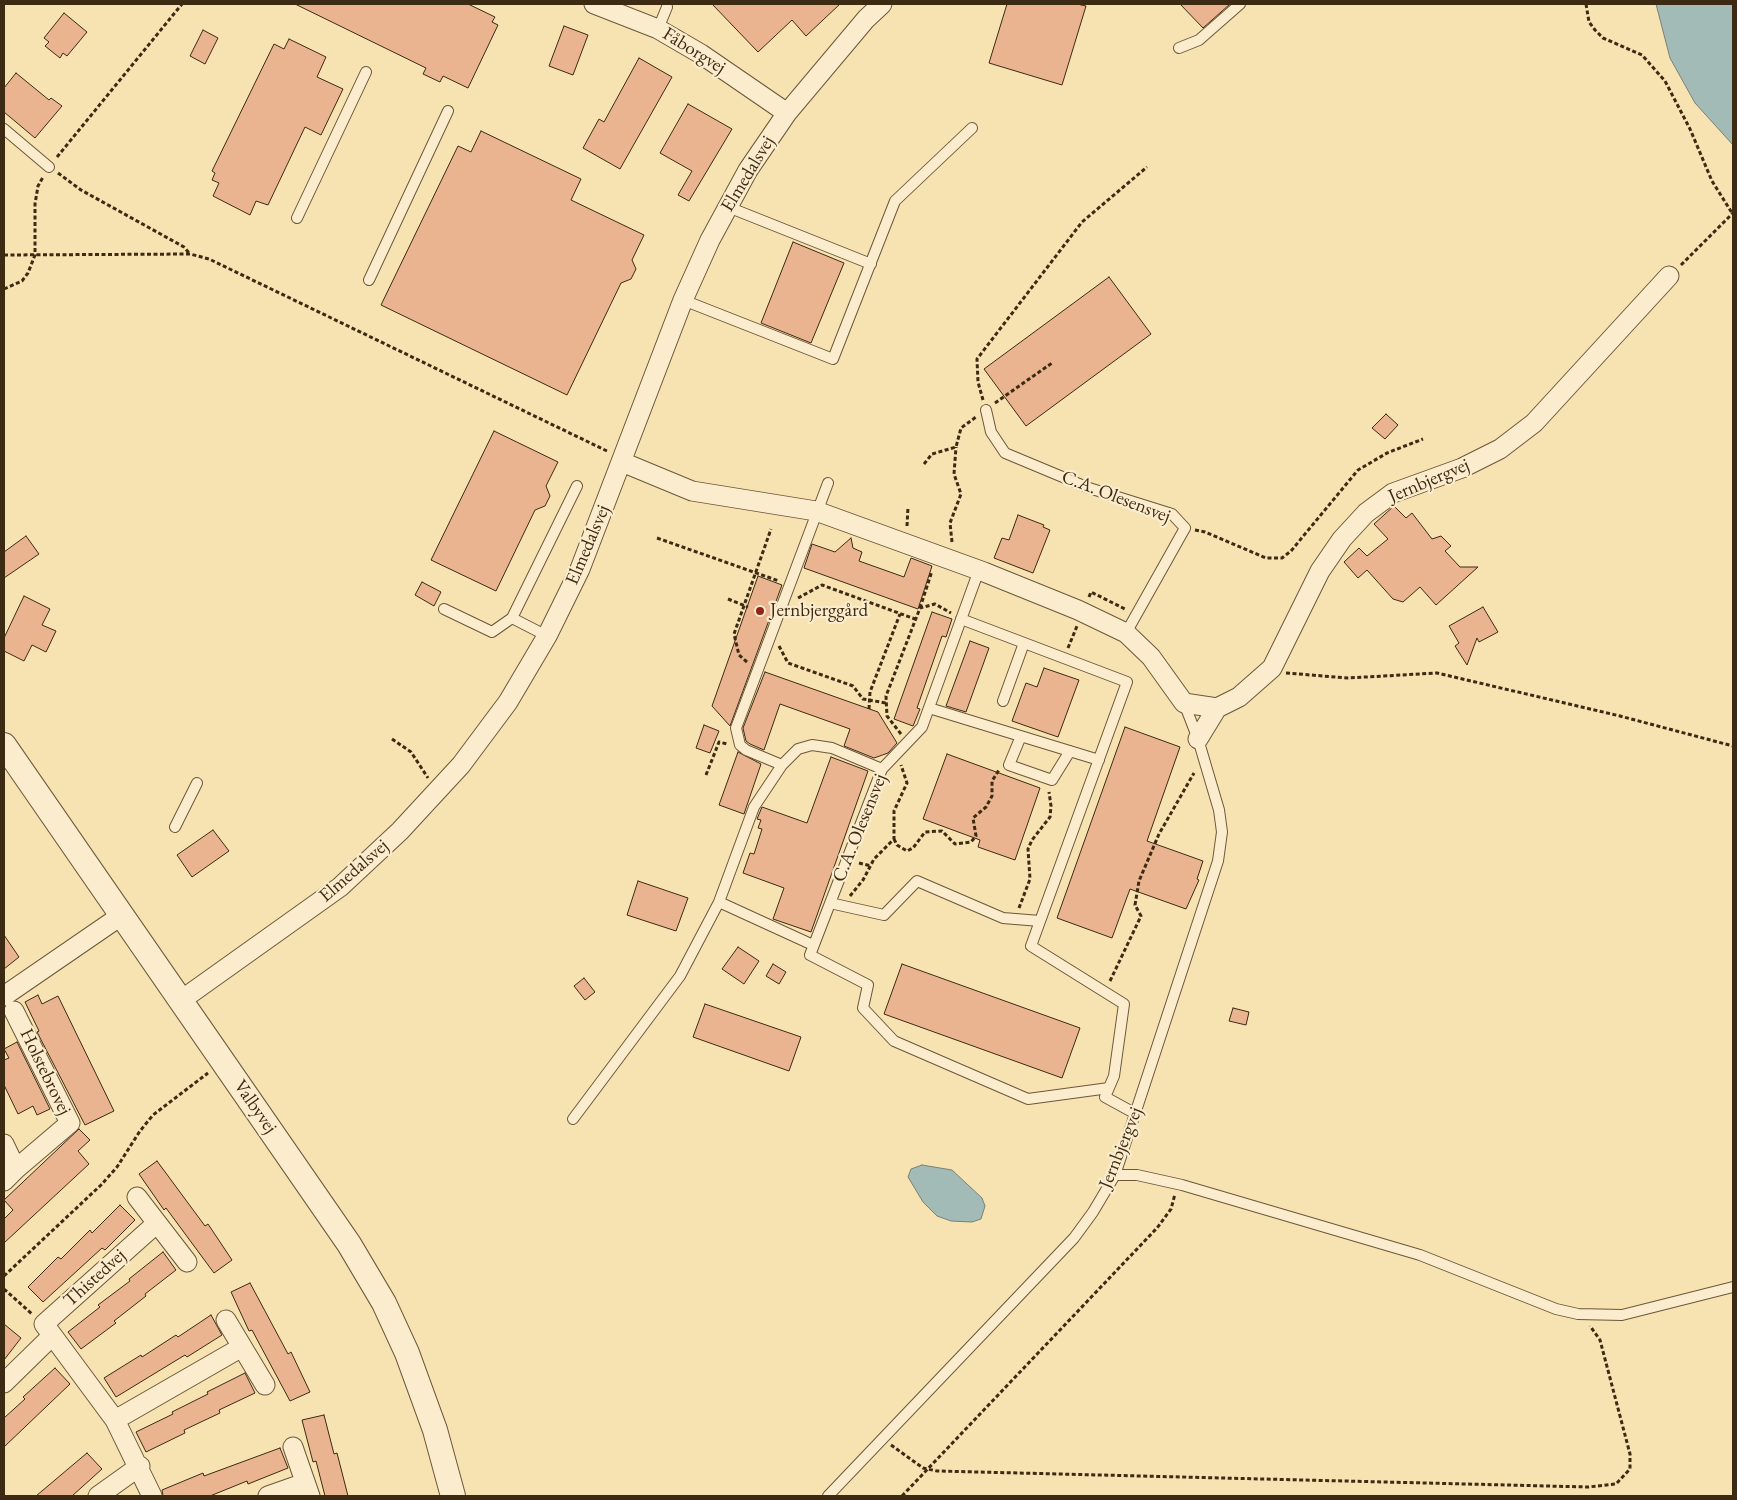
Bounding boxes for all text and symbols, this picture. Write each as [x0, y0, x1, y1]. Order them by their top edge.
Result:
street label: Fåborgvej [658, 23, 730, 79]
street label: Elmedalsvej [716, 132, 780, 216]
street label: Jernbjergvej [1385, 454, 1473, 508]
street label: C.A. Olesensvej [1058, 466, 1174, 528]
street label: Elmedalsvej [561, 502, 615, 588]
place label: Jernbjerggård [770, 600, 868, 622]
marker: Jernbjerggård [754, 605, 766, 617]
street label: C.A. Olesensvej [828, 770, 892, 886]
street label: Elmedalsvej [315, 835, 393, 907]
street label: Holstebrovej [14, 1025, 76, 1119]
street label: Valbyvej [228, 1076, 282, 1138]
street label: Jernbjergvej [1094, 1104, 1148, 1192]
street label: Thistedvej [59, 1244, 131, 1312]

